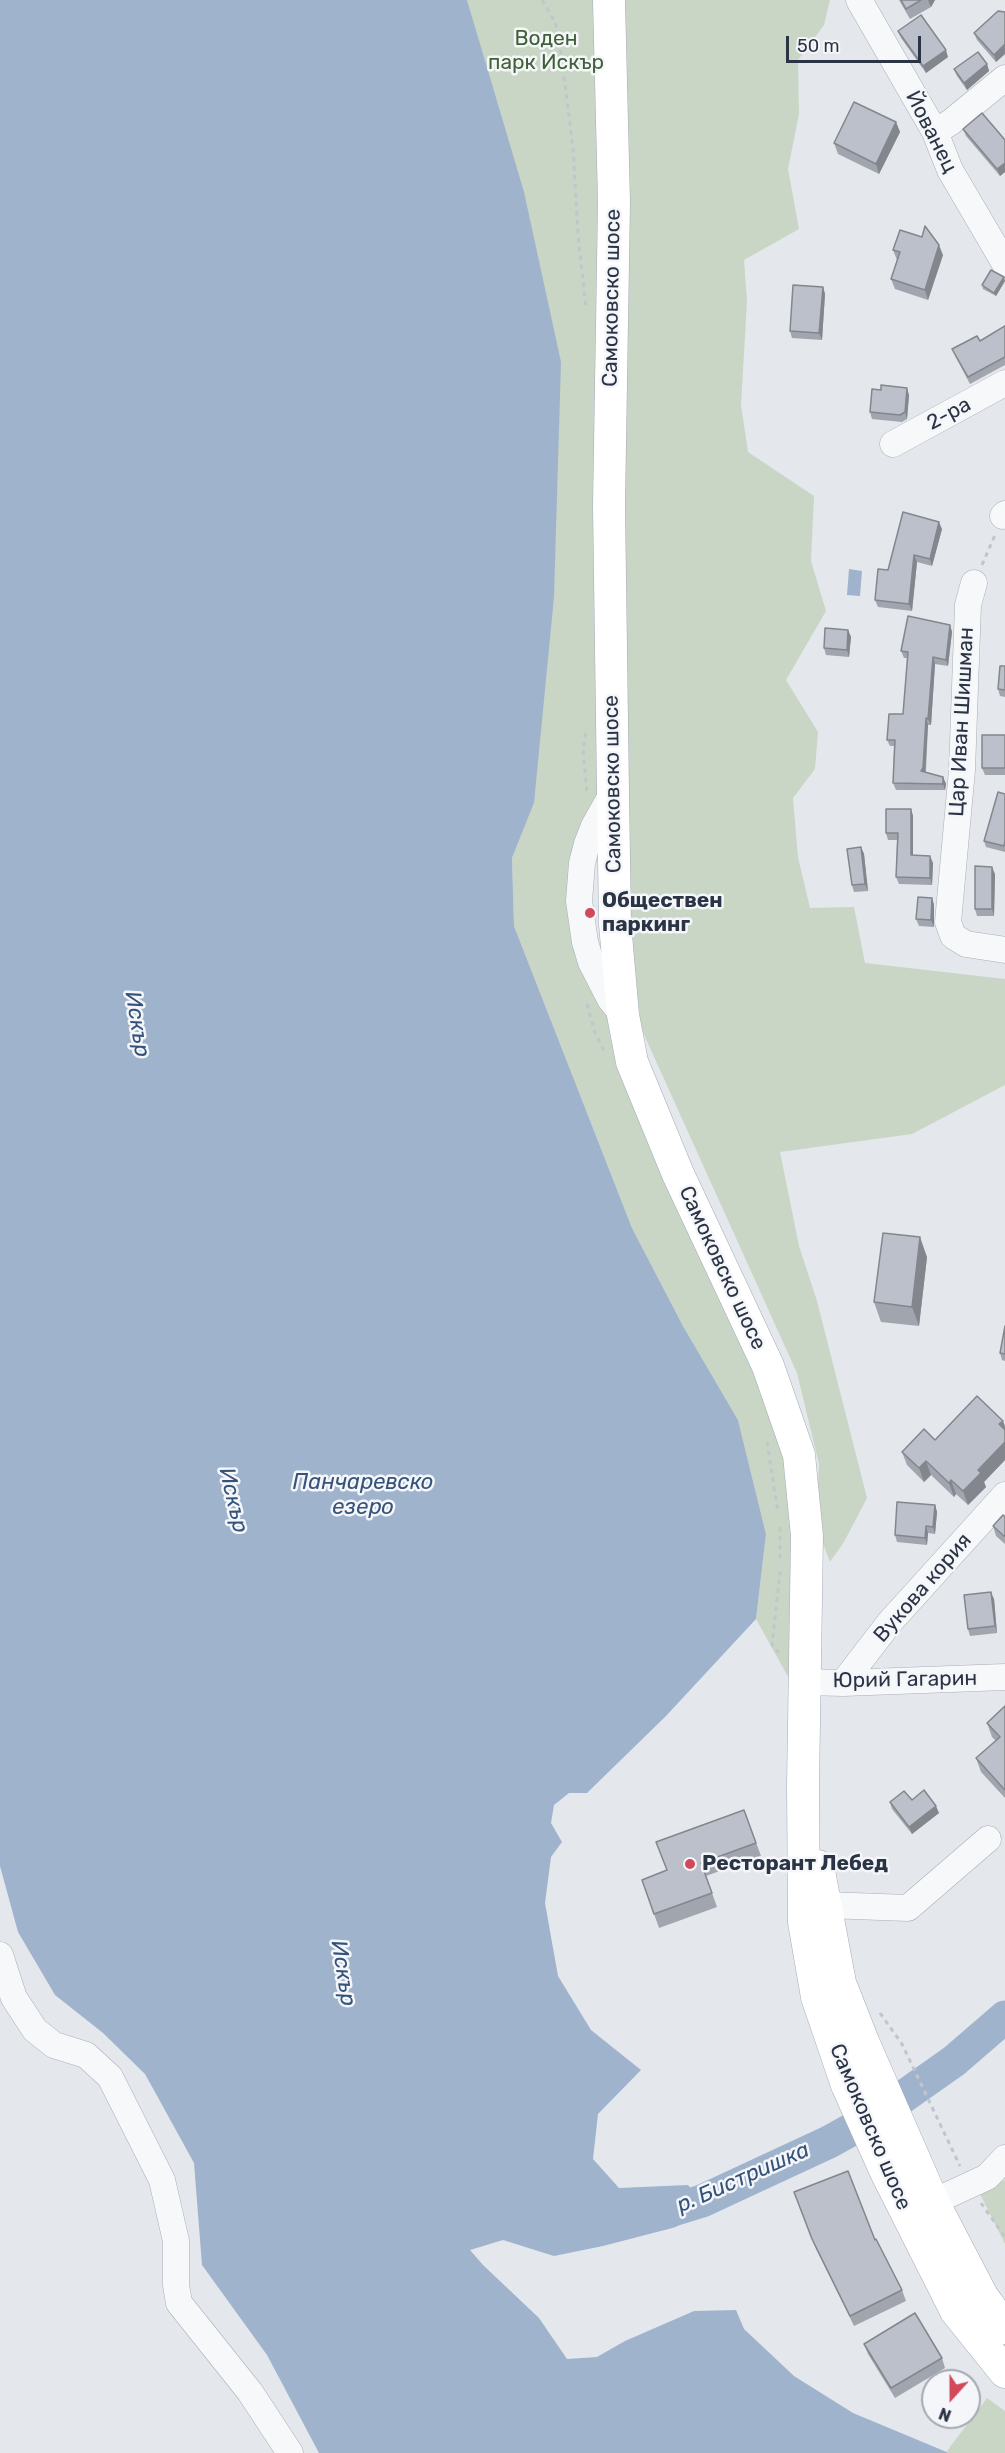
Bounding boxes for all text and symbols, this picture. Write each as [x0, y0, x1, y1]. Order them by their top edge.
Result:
scale bar [789, 24, 924, 62]
park label: Воден парк Искър [488, 26, 604, 76]
text: 50 m [797, 35, 840, 57]
street label: Йованец [900, 87, 962, 177]
street label: Самоковско шосе [598, 209, 626, 387]
street label: 2-ра [923, 392, 975, 436]
street label: Цар Иван Шишман [944, 627, 980, 817]
street label: Самоковско шосе [599, 695, 627, 873]
place label: Обществен паркинг [602, 888, 723, 938]
marker: Обществен паркинг [583, 906, 597, 920]
water label: Искър [119, 989, 155, 1059]
street label: Самоковско шосе [673, 1182, 771, 1354]
water label: Искър [213, 1465, 253, 1535]
water label: Панчаревско езеро [293, 1470, 433, 1522]
street label: Вукова кория [869, 1528, 977, 1648]
street label: Юрий Гагарин [833, 1666, 977, 1694]
place label: Ресторант Лебед [702, 1851, 888, 1877]
marker: Ресторант Лебед [683, 1857, 697, 1871]
water label: Искър [325, 1938, 361, 2008]
street label: Самоковско шосе [824, 2040, 916, 2214]
water label: р. Бистришка [672, 2137, 814, 2219]
north arrow [921, 2369, 981, 2429]
text: N [936, 2403, 954, 2425]

